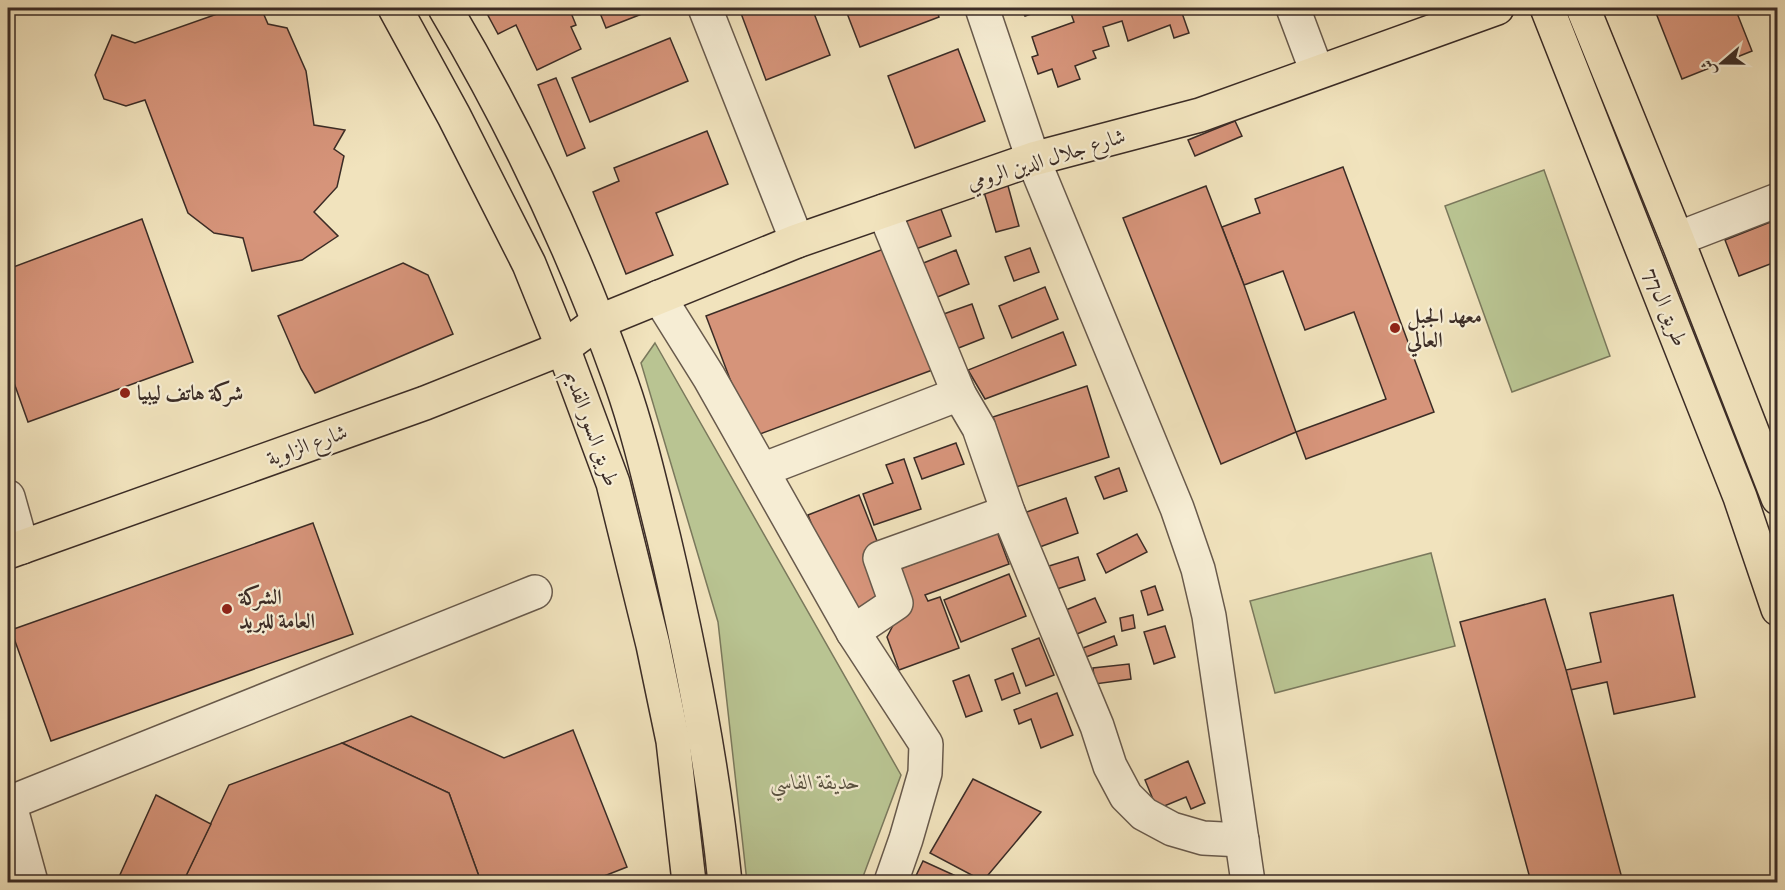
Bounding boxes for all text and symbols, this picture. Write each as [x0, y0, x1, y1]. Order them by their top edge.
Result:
north arrow [1692, 33, 1752, 93]
text: ش [1697, 57, 1721, 79]
street label: شارع جلال الدين الرومي [964, 124, 1130, 200]
street label: طريق ال77 [1638, 264, 1693, 350]
place label: معهد الجبل العالي [1406, 304, 1482, 358]
marker: معهد الجبل العالي [1388, 321, 1402, 335]
street label: طريق السور القديم [554, 367, 624, 491]
place label: شركة هاتف ليبيا [137, 380, 243, 407]
marker: شركة هاتف ليبيا [118, 386, 132, 400]
street label: شارع الزاوية [264, 419, 352, 476]
place label: الشركة العامة للبريد [237, 584, 315, 635]
marker: الشركة العامة للبريد [220, 602, 234, 616]
park label: حديقة الفاسي [770, 770, 860, 802]

